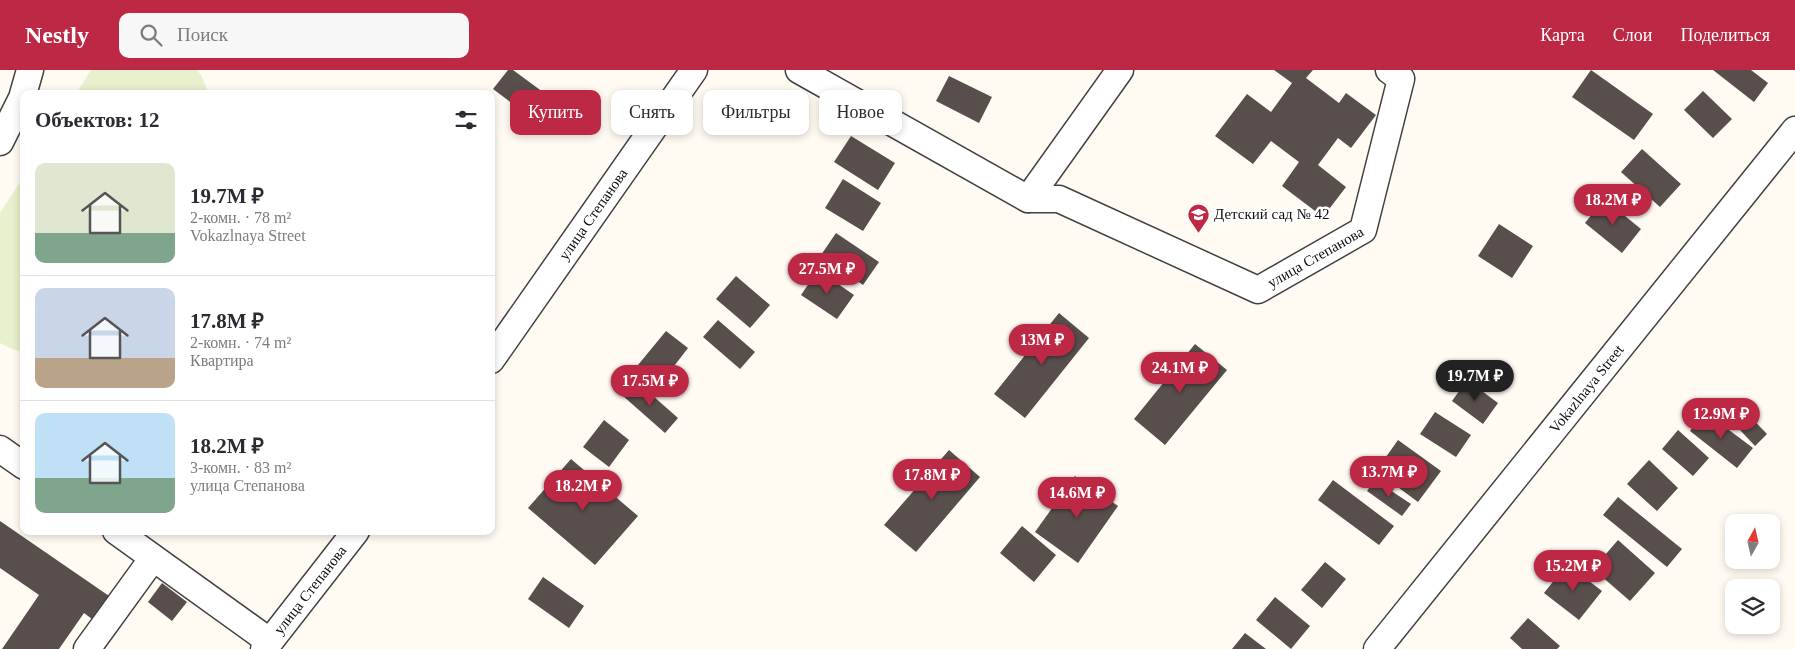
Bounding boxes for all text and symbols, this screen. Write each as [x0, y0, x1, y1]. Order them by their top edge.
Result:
search box [119, 13, 469, 58]
icon: search [137, 21, 165, 49]
text: Nestly [25, 22, 89, 48]
text: Поиск [177, 24, 228, 45]
text: Карта [1540, 25, 1585, 45]
text: Слои [1613, 25, 1652, 45]
text: Поделиться [1680, 25, 1770, 45]
chip: Купить [510, 90, 601, 135]
chip: Снять [611, 90, 693, 135]
chip: Фильтры [703, 90, 809, 135]
chip: Новое [819, 90, 902, 135]
icon: filters [452, 106, 480, 134]
text: Объектов: 12 [35, 108, 160, 132]
street label: улица Степанова [556, 165, 631, 263]
icon: home [75, 183, 135, 243]
text: 19.7M ₽ [190, 184, 264, 208]
pin: 18.2M ₽ [1567, 184, 1659, 226]
text: 18.2M ₽ [1585, 191, 1641, 208]
school or university icon: Детский сад № 42 [1186, 202, 1210, 233]
place label: Детский сад № 42 [1214, 206, 1330, 222]
text: 2-комн. · 78 m² [190, 209, 291, 226]
street label: улица Степанова [1265, 223, 1367, 291]
text: Vokazlnaya Street [190, 227, 306, 244]
pin: 27.5M ₽ [781, 252, 873, 295]
text: 27.5M ₽ [799, 260, 855, 277]
icon: home [75, 308, 135, 368]
text: 17.8M ₽ [190, 309, 264, 333]
pin: 13M ₽ [1007, 324, 1077, 366]
text: 13M ₽ [1020, 331, 1064, 348]
text: 2-комн. · 74 m² [190, 334, 291, 351]
street label: Vokazlnaya Street [1546, 341, 1627, 436]
text: Квартира [190, 352, 254, 369]
pin: 24.1M ₽ [1134, 352, 1226, 394]
text: 24.1M ₽ [1152, 359, 1208, 376]
pin: 19.7M ₽ [1429, 360, 1521, 402]
pin: 17.5M ₽ [604, 364, 696, 407]
text: 19.7M ₽ [1447, 367, 1503, 384]
text: 17.5M ₽ [622, 372, 678, 389]
pin: 12.9M ₽ [1675, 398, 1767, 440]
text: 12.9M ₽ [1693, 405, 1749, 422]
icon: home [75, 433, 135, 493]
text: 18.2M ₽ [190, 434, 264, 458]
pin: 13.7M ₽ [1343, 456, 1435, 498]
pin: 17.8M ₽ [886, 458, 978, 501]
text: 3-комн. · 83 m² [190, 459, 291, 476]
text: 13.7M ₽ [1361, 463, 1417, 480]
text: 17.8M ₽ [904, 466, 960, 483]
pin: 18.2M ₽ [537, 470, 629, 512]
pin: 14.6M ₽ [1031, 476, 1123, 519]
text: улица Степанова [190, 477, 305, 494]
text: 18.2M ₽ [555, 477, 611, 494]
text: 14.6M ₽ [1049, 484, 1105, 501]
north arrow [1725, 514, 1780, 569]
map controls [1725, 514, 1780, 634]
street label: улица Степанова [271, 542, 350, 637]
pin: 15.2M ₽ [1527, 550, 1619, 592]
text: 15.2M ₽ [1545, 557, 1601, 574]
button: layers [1725, 579, 1780, 634]

